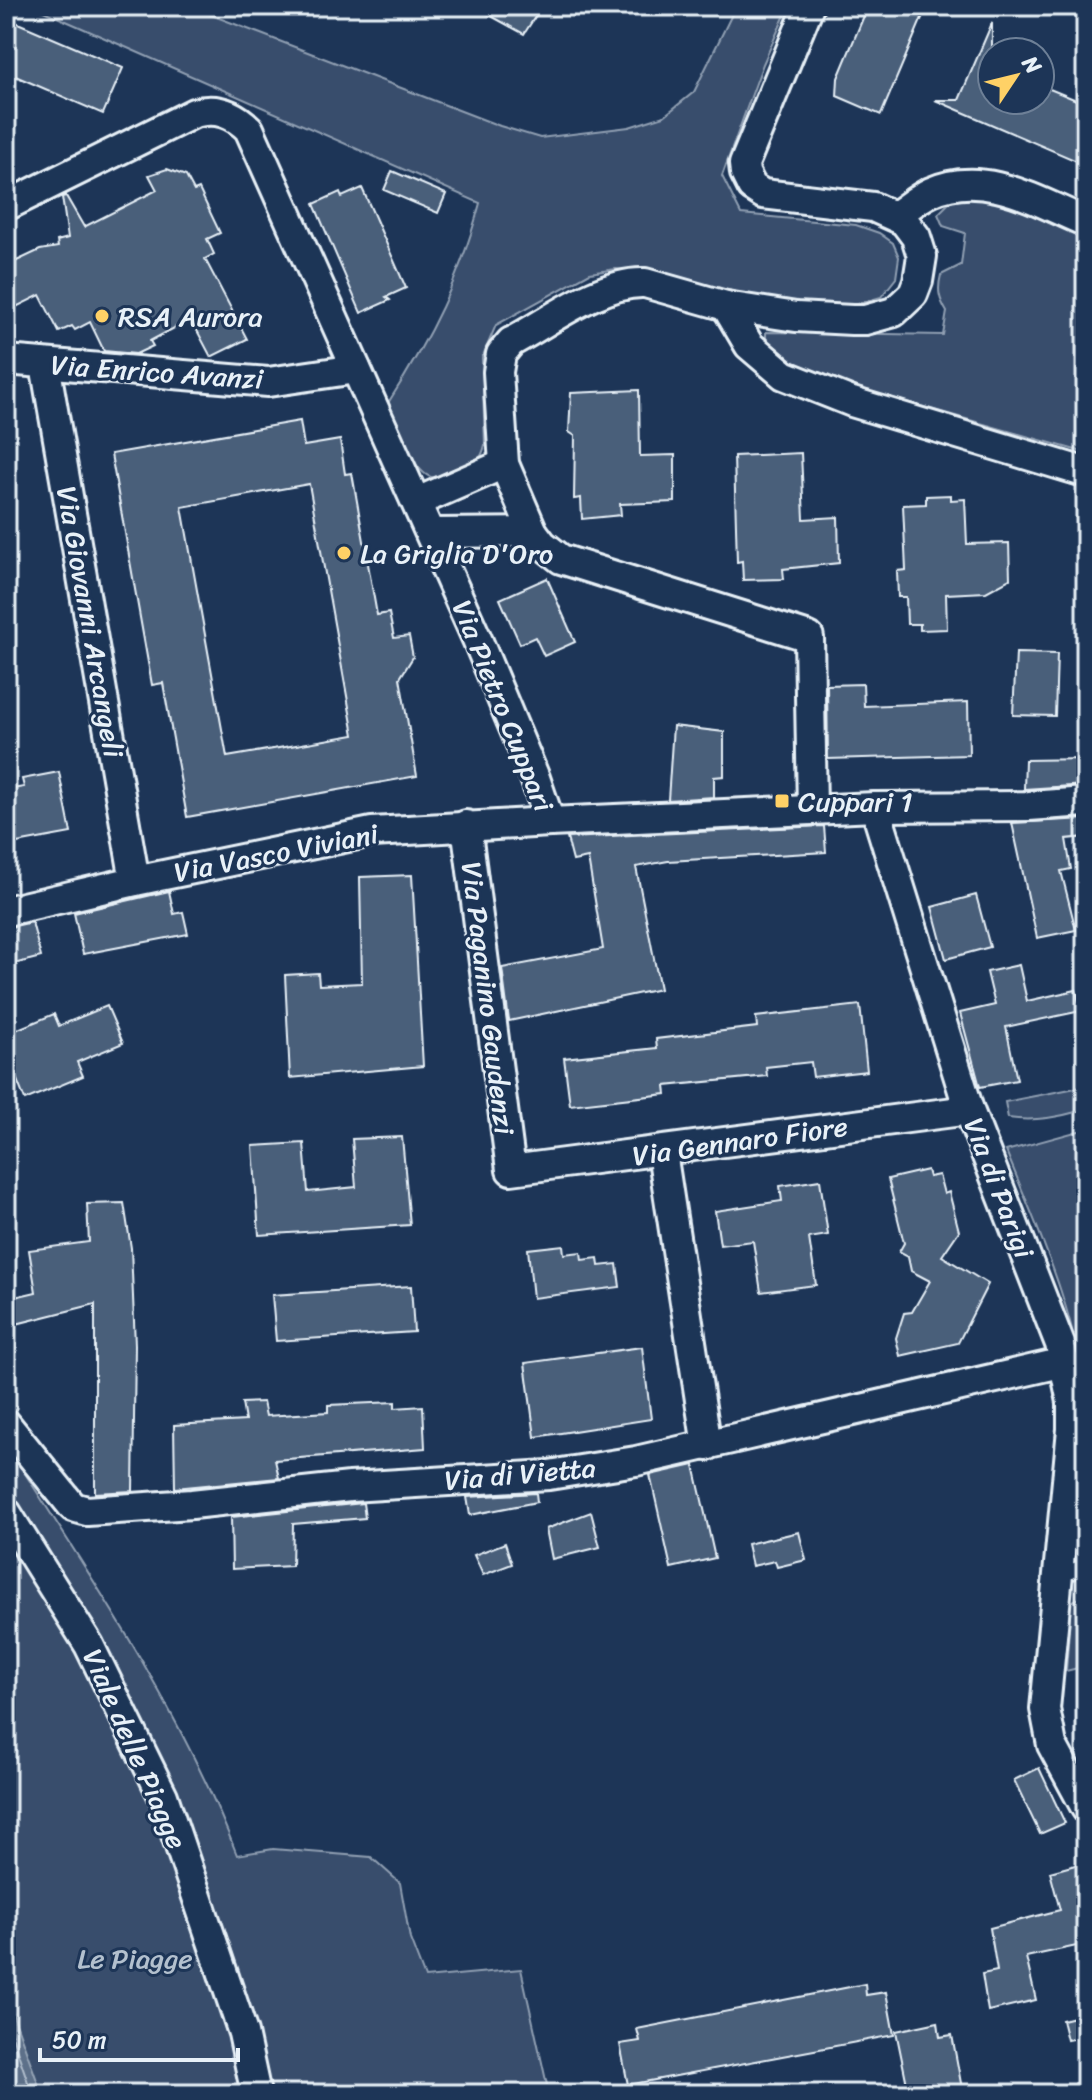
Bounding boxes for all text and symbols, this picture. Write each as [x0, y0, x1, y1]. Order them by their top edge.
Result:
north arrow [976, 36, 1056, 116]
text: N [1011, 47, 1053, 83]
place label: RSA Aurora [118, 292, 263, 341]
marker: RSA Aurora [93, 307, 111, 325]
street label: Via Enrico Avanzi [49, 340, 266, 404]
street label: Via Giovanni Arcangeli [42, 482, 138, 763]
place label: La Griglia D'Oro [360, 529, 553, 578]
marker: La Griglia D'Oro [335, 544, 353, 562]
street label: Via Pietro Cuppari [438, 593, 568, 821]
place label: Cuppari 1 [798, 777, 913, 826]
marker: Cuppari 1 [773, 792, 791, 810]
street label: Via Vasco Viviani [170, 809, 383, 897]
street label: Via Paganino Gaudenzi [447, 859, 529, 1138]
street label: Via Gennaro Fiore [629, 1102, 851, 1180]
street label: Via di Parigi [950, 1110, 1049, 1267]
street label: Via di Vietta [442, 1443, 598, 1505]
street label: Viale delle Piagge [69, 1641, 201, 1857]
park label: Le Piagge [77, 1934, 193, 1983]
scale bar [40, 2012, 238, 2062]
text: 50 m [52, 2019, 107, 2061]

